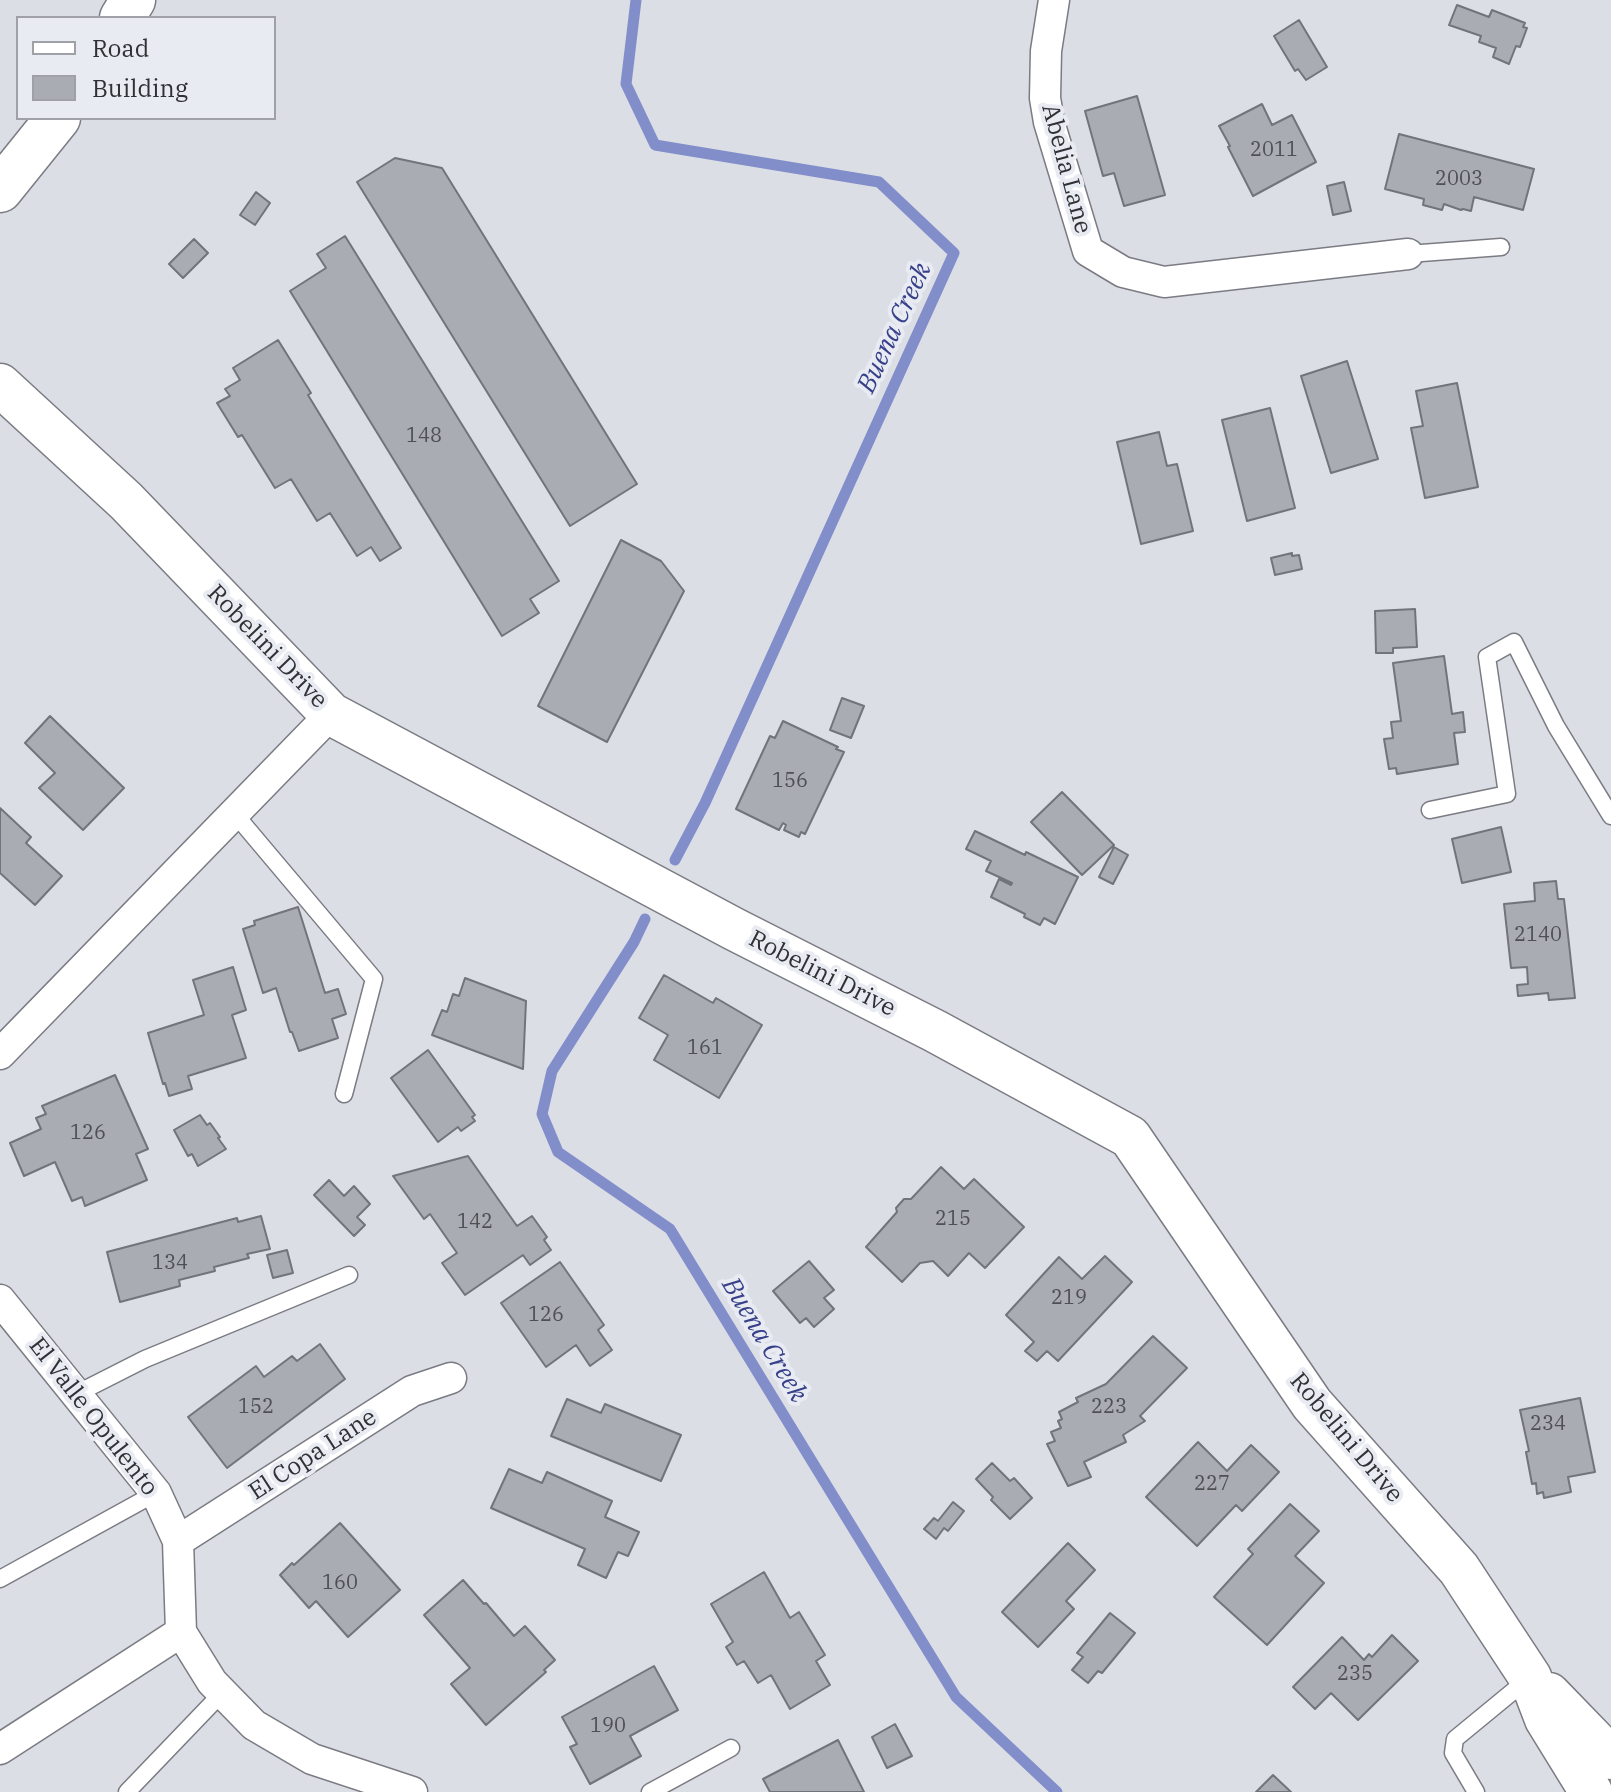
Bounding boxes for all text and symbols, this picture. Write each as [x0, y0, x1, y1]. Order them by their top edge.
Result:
legend [16, 16, 276, 120]
text: Road [92, 32, 149, 64]
text: Building [92, 72, 188, 104]
street label: Abelia Lane [1035, 101, 1097, 237]
house number: 2011 [1250, 138, 1298, 162]
house number: 2003 [1435, 167, 1483, 191]
water label: Buena Creek [851, 258, 939, 398]
house number: 148 [406, 424, 442, 448]
street label: Robelini Drive [201, 579, 333, 715]
house number: 156 [772, 769, 808, 793]
house number: 2140 [1514, 923, 1562, 947]
street label: Robelini Drive [744, 925, 900, 1023]
house number: 161 [687, 1036, 723, 1060]
house number: 126 [70, 1121, 106, 1145]
house number: 215 [935, 1207, 971, 1231]
house number: 142 [457, 1210, 493, 1234]
house number: 134 [152, 1251, 188, 1275]
water label: Buena Creek [715, 1272, 813, 1408]
house number: 219 [1051, 1286, 1087, 1310]
house number: 126 [528, 1303, 564, 1327]
street label: El Valle Opulento [22, 1332, 164, 1502]
street label: Robelini Drive [1283, 1367, 1409, 1509]
house number: 152 [238, 1395, 274, 1419]
house number: 223 [1091, 1395, 1127, 1419]
street label: El Copa Lane [244, 1403, 382, 1507]
house number: 234 [1530, 1412, 1566, 1436]
house number: 227 [1194, 1472, 1230, 1496]
house number: 160 [322, 1571, 358, 1595]
house number: 235 [1337, 1662, 1373, 1686]
house number: 190 [590, 1714, 626, 1738]

